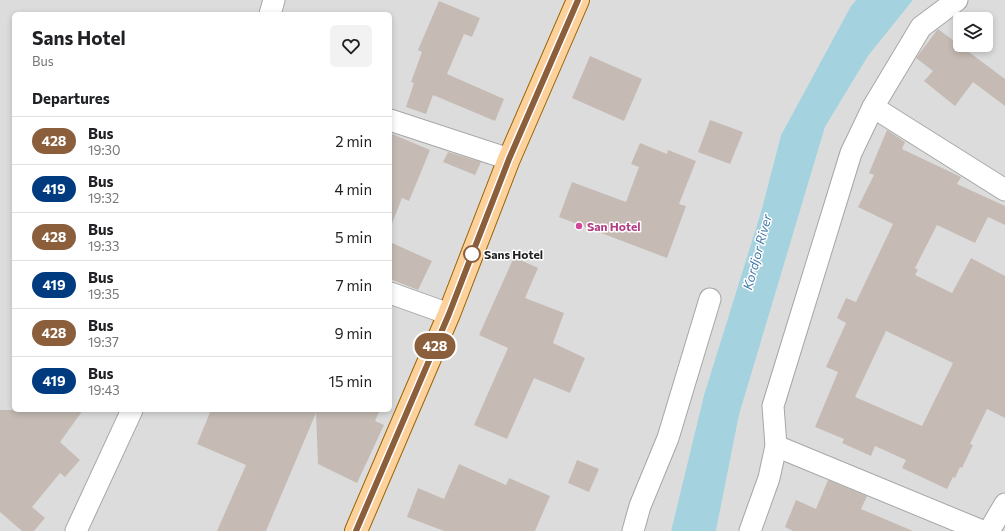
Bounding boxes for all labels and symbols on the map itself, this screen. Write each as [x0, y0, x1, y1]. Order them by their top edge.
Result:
water label: Kordjor River [739, 212, 775, 292]
place label: San Hotel [587, 219, 641, 233]
marker: San Hotel [574, 221, 584, 231]
marker: Sans Hotel [463, 245, 481, 263]
place label: Sans Hotel [484, 247, 543, 261]
line badge: 428 [412, 333, 458, 359]

